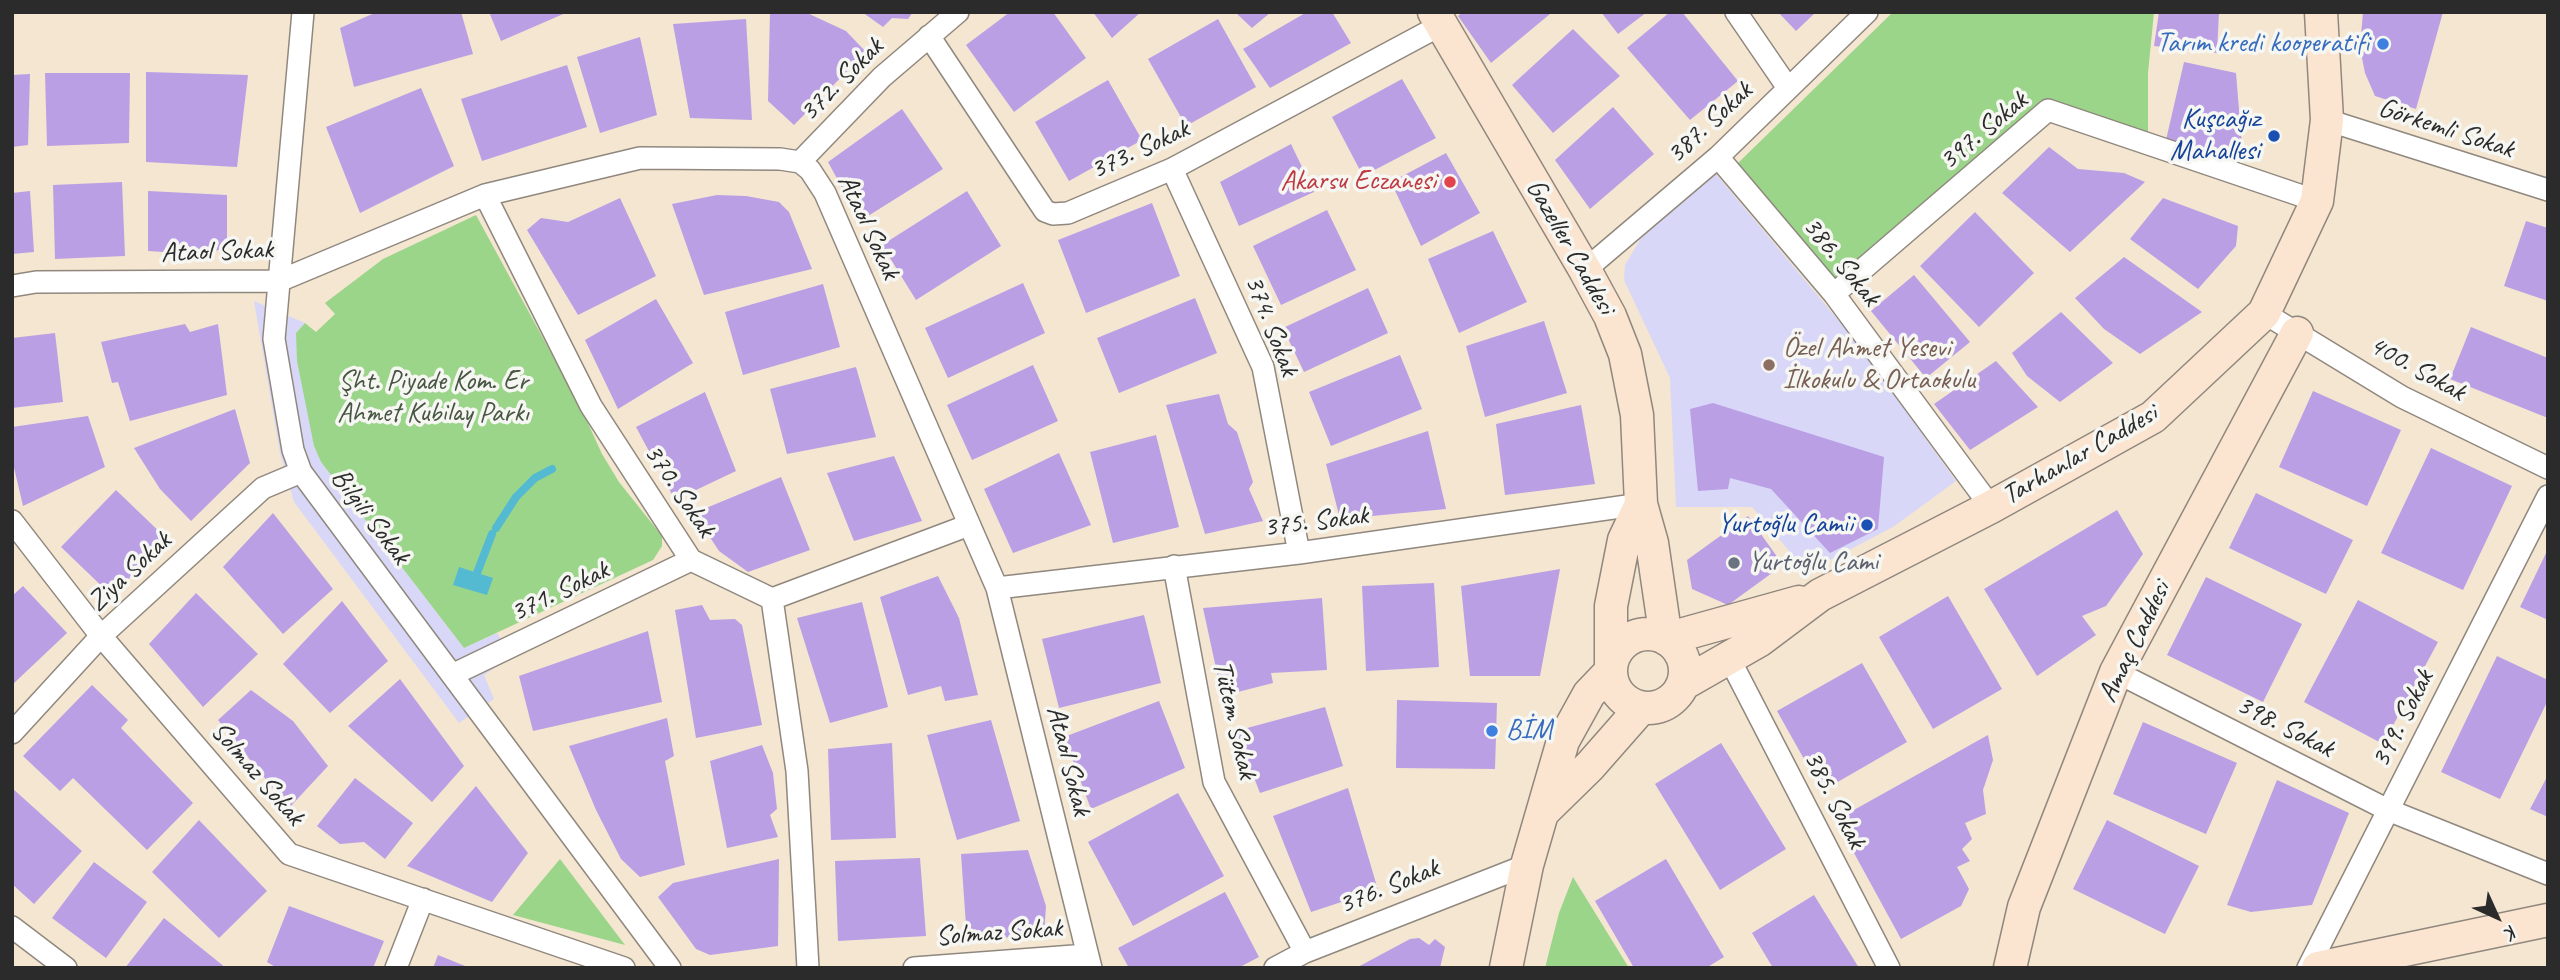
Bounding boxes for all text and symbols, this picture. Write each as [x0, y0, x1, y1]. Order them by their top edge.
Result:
place label: Tarım kredi kooperatifi [2157, 27, 2369, 61]
street label: 372. Sokak [793, 31, 891, 129]
marker: Tarım kredi kooperatifi [2375, 36, 2391, 52]
street label: 387. Sokak [1660, 75, 1760, 171]
street label: 397. Sokak [1933, 84, 2035, 178]
street label: Görkemli Sokak [2374, 91, 2518, 167]
place label: Kuşcağız Mahallesi [2170, 103, 2260, 169]
street label: 373. Sokak [1085, 113, 1195, 187]
marker: Kuşcağız Mahallesi [2266, 128, 2282, 144]
place label: Akarsu Eczanesi [1280, 165, 1436, 199]
street label: Ataol Sokak [829, 169, 907, 285]
street label: Gazeller Caddesi [1518, 173, 1622, 321]
marker: Akarsu Eczanesi [1442, 174, 1458, 190]
street label: 386. Sokak [1795, 211, 1887, 313]
street label: Ataol Sokak [161, 233, 273, 271]
street label: 374. Sokak [1237, 271, 1305, 381]
street label: 400. Sokak [2363, 329, 2471, 409]
place label: Özel Ahmet Yesevi İlkokulu & Ortaokulu [1783, 332, 1975, 398]
marker: Özel Ahmet Yesevi İlkokulu & Ortaokulu [1761, 357, 1777, 373]
park label: Şht. Piyade Kom. Er Ahmet Kubilay Parkı [337, 365, 529, 431]
street label: Tarhanlar Caddesi [1996, 397, 2164, 513]
street label: 370. Sokak [636, 438, 722, 544]
street label: Bilgili Sokak [323, 462, 417, 572]
street label: 375. Sokak [1262, 499, 1370, 545]
place label: Yurtoğlu Camii [1718, 508, 1853, 542]
marker: Yurtoğlu Camii [1859, 517, 1875, 533]
street label: Ziya Sokak [81, 525, 179, 619]
place label: Yurtoğlu Cami [1748, 546, 1878, 580]
street label: 371. Sokak [505, 554, 615, 630]
marker: Yurtoğlu Cami [1726, 555, 1742, 571]
street label: Amaç Caddesi [2091, 576, 2179, 708]
street label: Tütem Sokak [1204, 658, 1264, 782]
street label: 399. Sokak [2364, 665, 2442, 773]
street label: 398. Sokak [2231, 688, 2339, 766]
street label: Ataol Sokak [1038, 703, 1098, 819]
place label: BİM [1506, 714, 1552, 748]
street label: Solmaz Sokak [203, 715, 311, 833]
marker: BİM [1484, 723, 1500, 739]
street label: 385. Sokak [1795, 746, 1873, 854]
street label: 376. Sokak [1334, 852, 1444, 922]
north arrow [2462, 882, 2532, 952]
street label: Solmaz Sokak [935, 912, 1063, 954]
text: K [2500, 920, 2524, 944]

